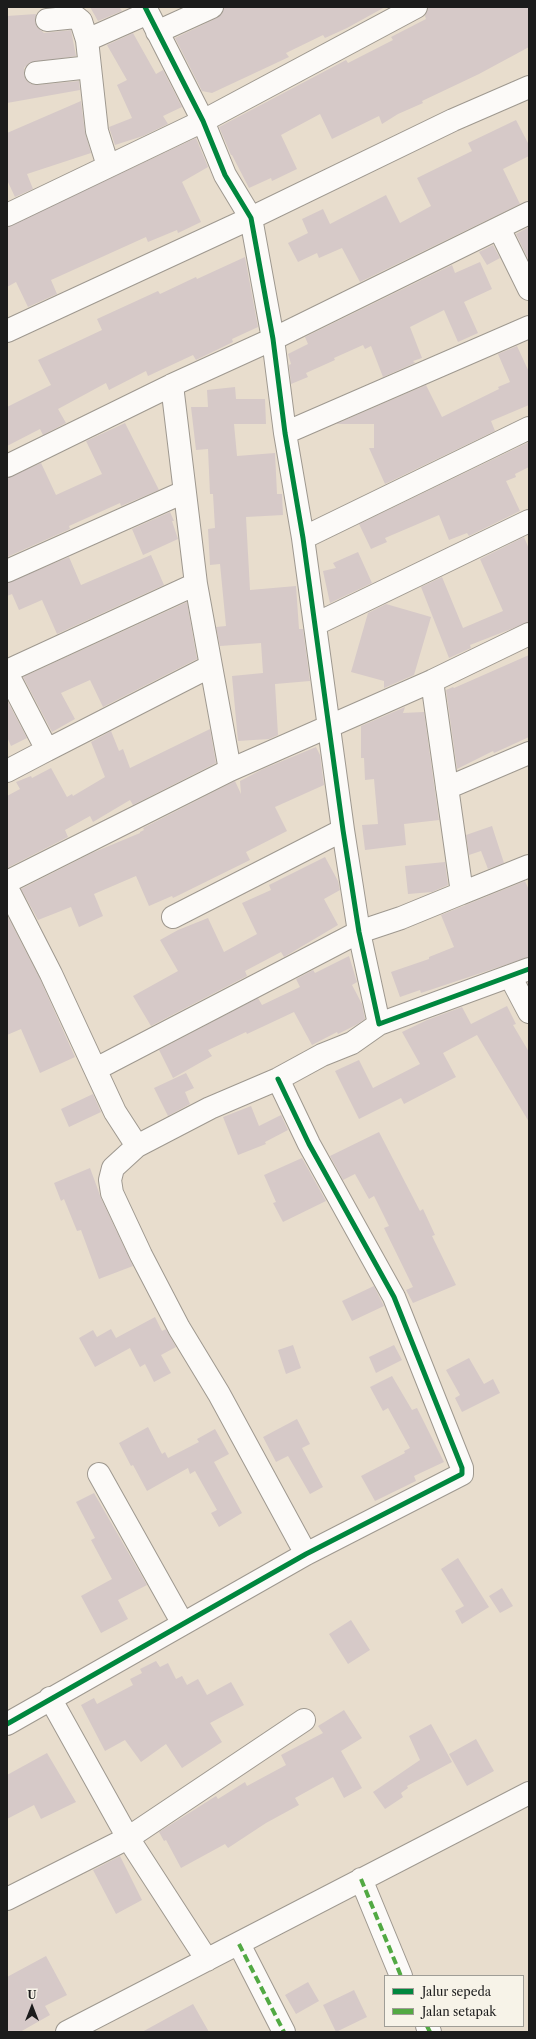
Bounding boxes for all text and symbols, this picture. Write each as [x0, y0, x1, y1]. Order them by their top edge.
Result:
legend [384, 1975, 524, 2027]
text: Jalur sepeda [422, 1984, 491, 1999]
north arrow [12, 1987, 52, 2027]
text: U [28, 1988, 36, 2002]
text: Jalan setapak [422, 2004, 496, 2019]

